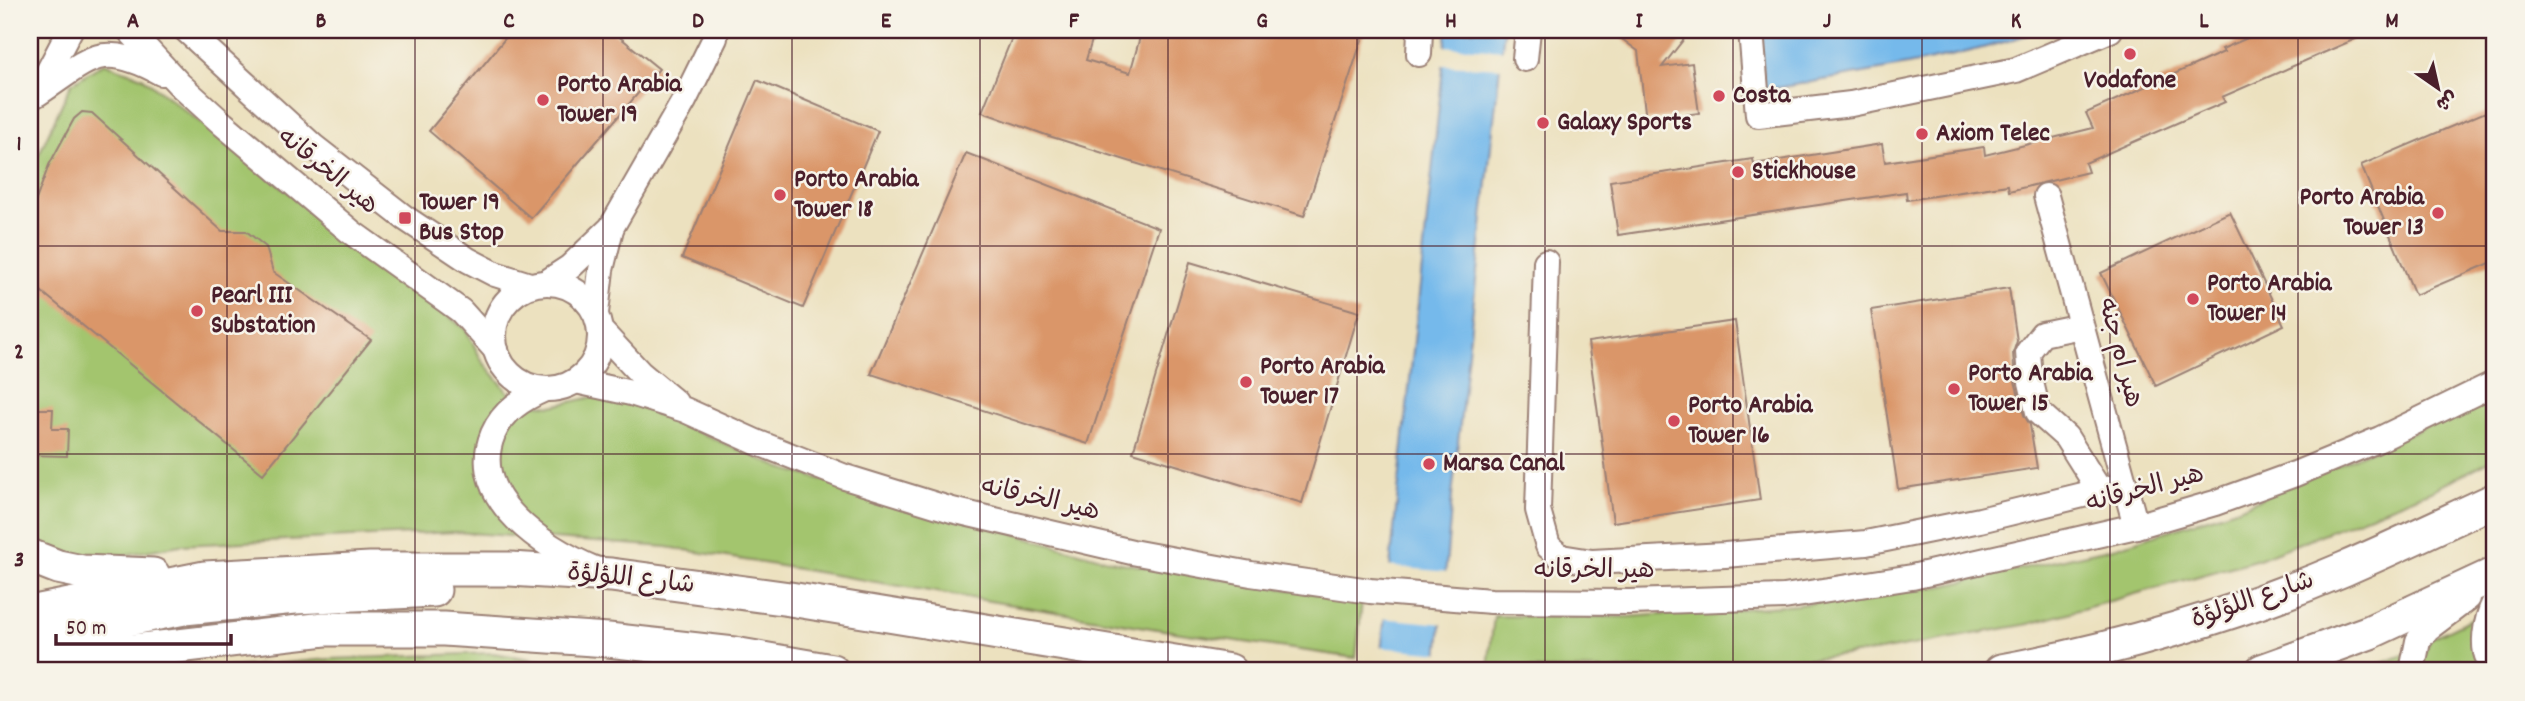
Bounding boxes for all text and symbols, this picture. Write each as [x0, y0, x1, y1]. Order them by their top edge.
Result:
text: A [127, 6, 139, 39]
text: B [316, 6, 327, 39]
text: C [503, 6, 515, 39]
text: D [692, 6, 704, 39]
text: E [881, 6, 892, 39]
text: F [1069, 6, 1080, 39]
text: G [1256, 6, 1268, 39]
text: H [1445, 6, 1457, 39]
text: I [1635, 6, 1643, 39]
text: J [1823, 6, 1831, 39]
text: K [2011, 6, 2022, 39]
text: L [2199, 6, 2209, 39]
text: M [2385, 6, 2399, 39]
marker: Vodafone [2122, 46, 2138, 62]
north arrow [2402, 52, 2472, 122]
place label: Vodafone [2084, 63, 2176, 100]
place label: Porto Arabia Tower 19 [557, 67, 682, 134]
place label: Costa [1733, 78, 1791, 115]
text: ش [2429, 82, 2462, 116]
marker: Costa [1711, 88, 1727, 104]
marker: Porto Arabia Tower 19 [535, 92, 551, 108]
place label: Galaxy Sports [1557, 105, 1692, 142]
marker: Galaxy Sports [1535, 115, 1551, 131]
place label: Axiom Telec [1936, 116, 2050, 153]
street label: هير الخرقانه [268, 119, 386, 225]
marker: Axiom Telec [1914, 126, 1930, 142]
text: 1 [16, 129, 22, 162]
place label: Stickhouse [1752, 154, 1856, 191]
place label: Porto Arabia Tower 18 [794, 162, 919, 229]
marker: Stickhouse [1730, 164, 1746, 180]
place label: Porto Arabia Tower 13 [2300, 180, 2425, 247]
place label: Tower 19 Bus Stop [419, 185, 504, 252]
marker: Porto Arabia Tower 18 [772, 187, 788, 203]
marker: Porto Arabia Tower 13 [2430, 205, 2446, 221]
marker: Tower 19 Bus Stop [397, 210, 413, 226]
place label: Porto Arabia Tower 14 [2207, 266, 2332, 333]
place label: Pearl III Substation [211, 278, 316, 345]
marker: Porto Arabia Tower 14 [2185, 291, 2201, 307]
street label: هير ام جنه [2087, 294, 2151, 412]
marker: Pearl III Substation [189, 303, 205, 319]
text: 2 [14, 337, 24, 370]
place label: Porto Arabia Tower 17 [1260, 349, 1385, 416]
place label: Porto Arabia Tower 15 [1968, 356, 2093, 423]
marker: Porto Arabia Tower 17 [1238, 374, 1254, 390]
marker: Porto Arabia Tower 15 [1946, 381, 1962, 397]
place label: Porto Arabia Tower 16 [1688, 388, 1813, 455]
marker: Porto Arabia Tower 16 [1666, 413, 1682, 429]
place label: Marsa Canal [1443, 446, 1565, 483]
marker: Marsa Canal [1421, 456, 1437, 472]
street label: هير الخرقانه [2082, 456, 2208, 524]
street label: هير الخرقانه [977, 468, 1103, 532]
text: 3 [14, 545, 24, 578]
street label: هير الخرقانه [1533, 553, 1655, 590]
street label: شارع اللؤلؤة [565, 555, 697, 605]
street label: شارع اللؤلؤة [2187, 563, 2319, 639]
scale bar [56, 603, 231, 647]
text: 50 m [66, 615, 106, 645]

